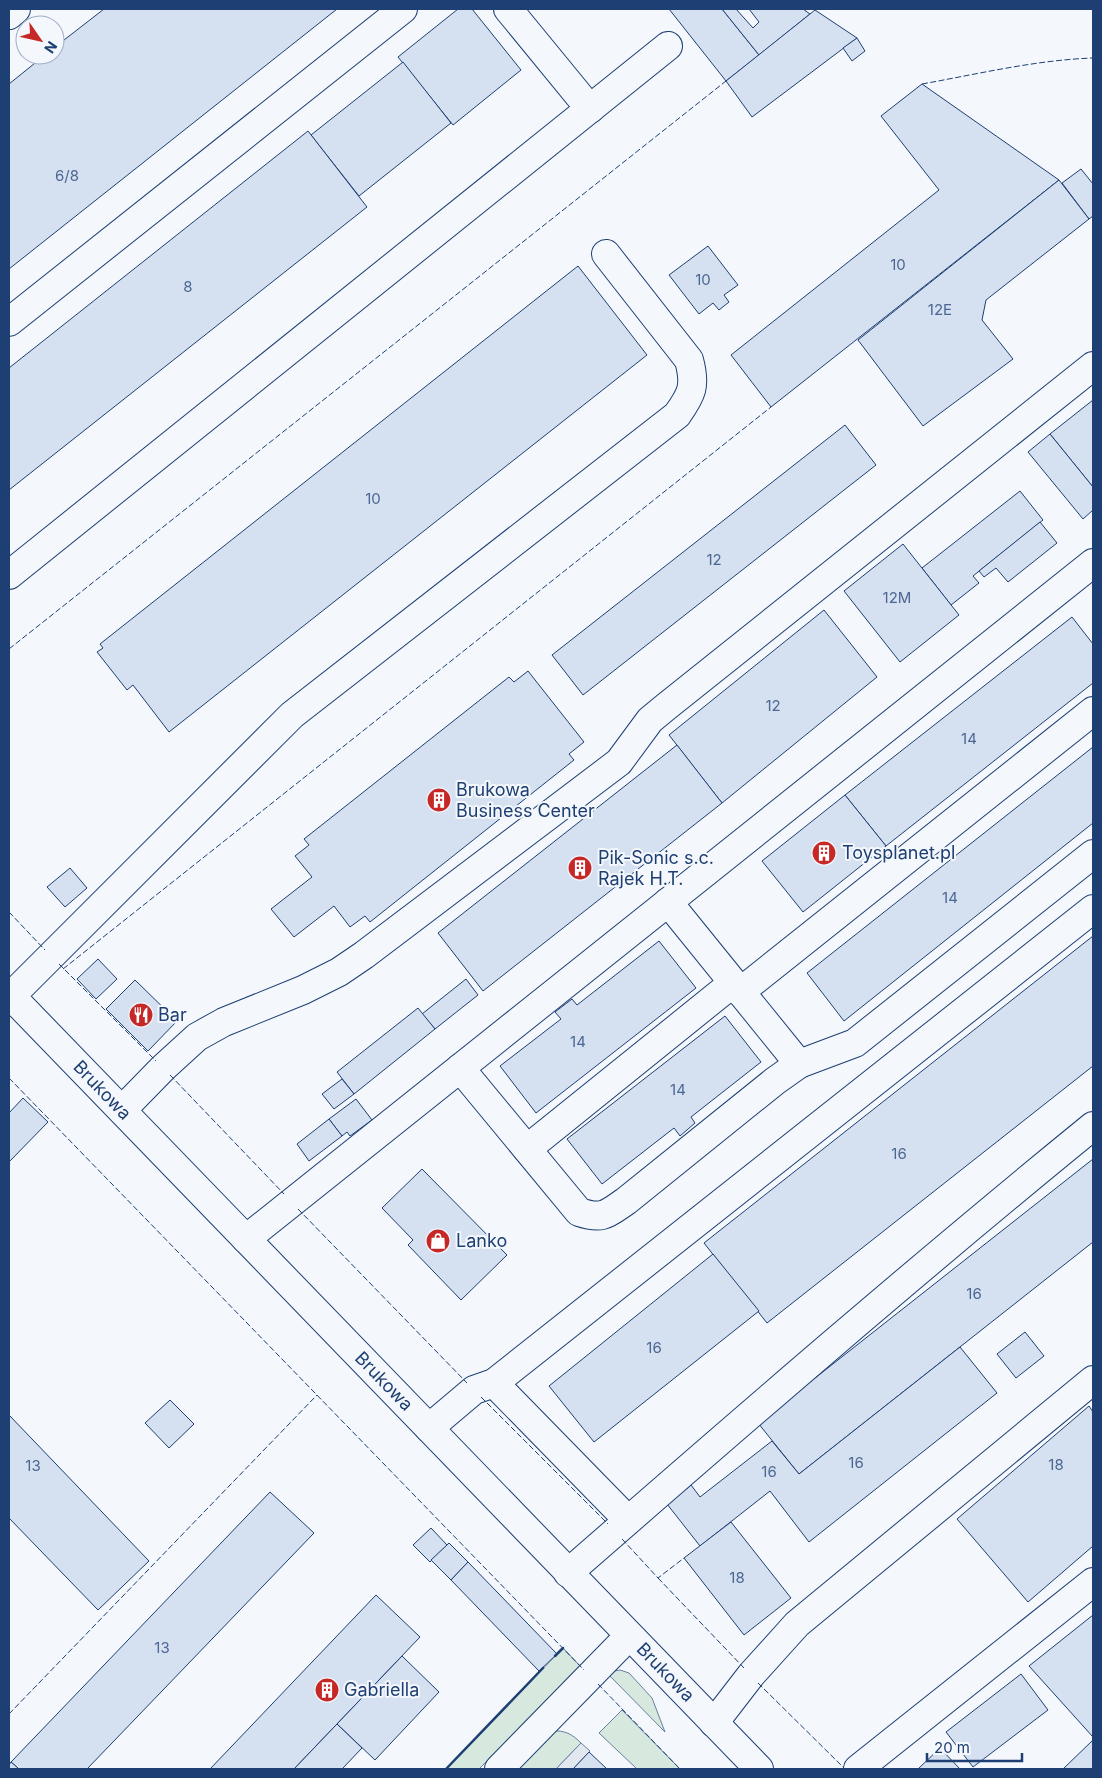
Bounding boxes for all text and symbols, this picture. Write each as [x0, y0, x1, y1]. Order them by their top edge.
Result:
north arrow [15, 15, 65, 65]
text: N [41, 38, 61, 57]
house number: 6/8 [55, 166, 79, 185]
house number: 10 [890, 255, 906, 274]
house number: 10 [695, 270, 711, 289]
house number: 8 [183, 277, 193, 296]
house number: 12E [928, 300, 952, 319]
house number: 10 [365, 489, 381, 508]
house number: 12 [706, 550, 722, 569]
house number: 12M [883, 588, 911, 607]
house number: 12 [765, 696, 781, 715]
house number: 14 [961, 729, 977, 748]
place label: Brukowa Business Center [456, 779, 595, 821]
building icon: Brukowa Business Center [426, 787, 452, 813]
building icon: Toysplanet.pl [811, 840, 837, 866]
place label: Toysplanet.pl [842, 842, 955, 863]
place label: Pik-Sonic s.c. Rajek H.T. [598, 847, 714, 889]
building icon: Pik-Sonic s.c. Rajek H.T. [567, 855, 593, 881]
house number: 14 [942, 888, 958, 907]
restaurant icon: Bar [128, 1002, 154, 1028]
place label: Bar [158, 1004, 187, 1025]
house number: 14 [570, 1032, 586, 1051]
street label: Brukowa [69, 1056, 136, 1124]
house number: 14 [670, 1080, 686, 1099]
house number: 16 [891, 1144, 907, 1163]
shop icon: Lanko [425, 1228, 451, 1254]
place label: Lanko [456, 1230, 507, 1251]
house number: 16 [966, 1284, 982, 1303]
house number: 16 [646, 1338, 662, 1357]
street label: Brukowa [351, 1347, 417, 1415]
house number: 16 [848, 1453, 864, 1472]
house number: 18 [1048, 1455, 1064, 1474]
house number: 13 [25, 1456, 41, 1475]
house number: 16 [761, 1462, 777, 1481]
house number: 18 [729, 1568, 745, 1587]
house number: 13 [154, 1638, 170, 1657]
street label: Brukowa [633, 1638, 699, 1706]
building icon: Gabriella [314, 1677, 340, 1703]
place label: Gabriella [344, 1679, 419, 1700]
scale bar [927, 1730, 1022, 1762]
text: 20 m [934, 1738, 970, 1757]

